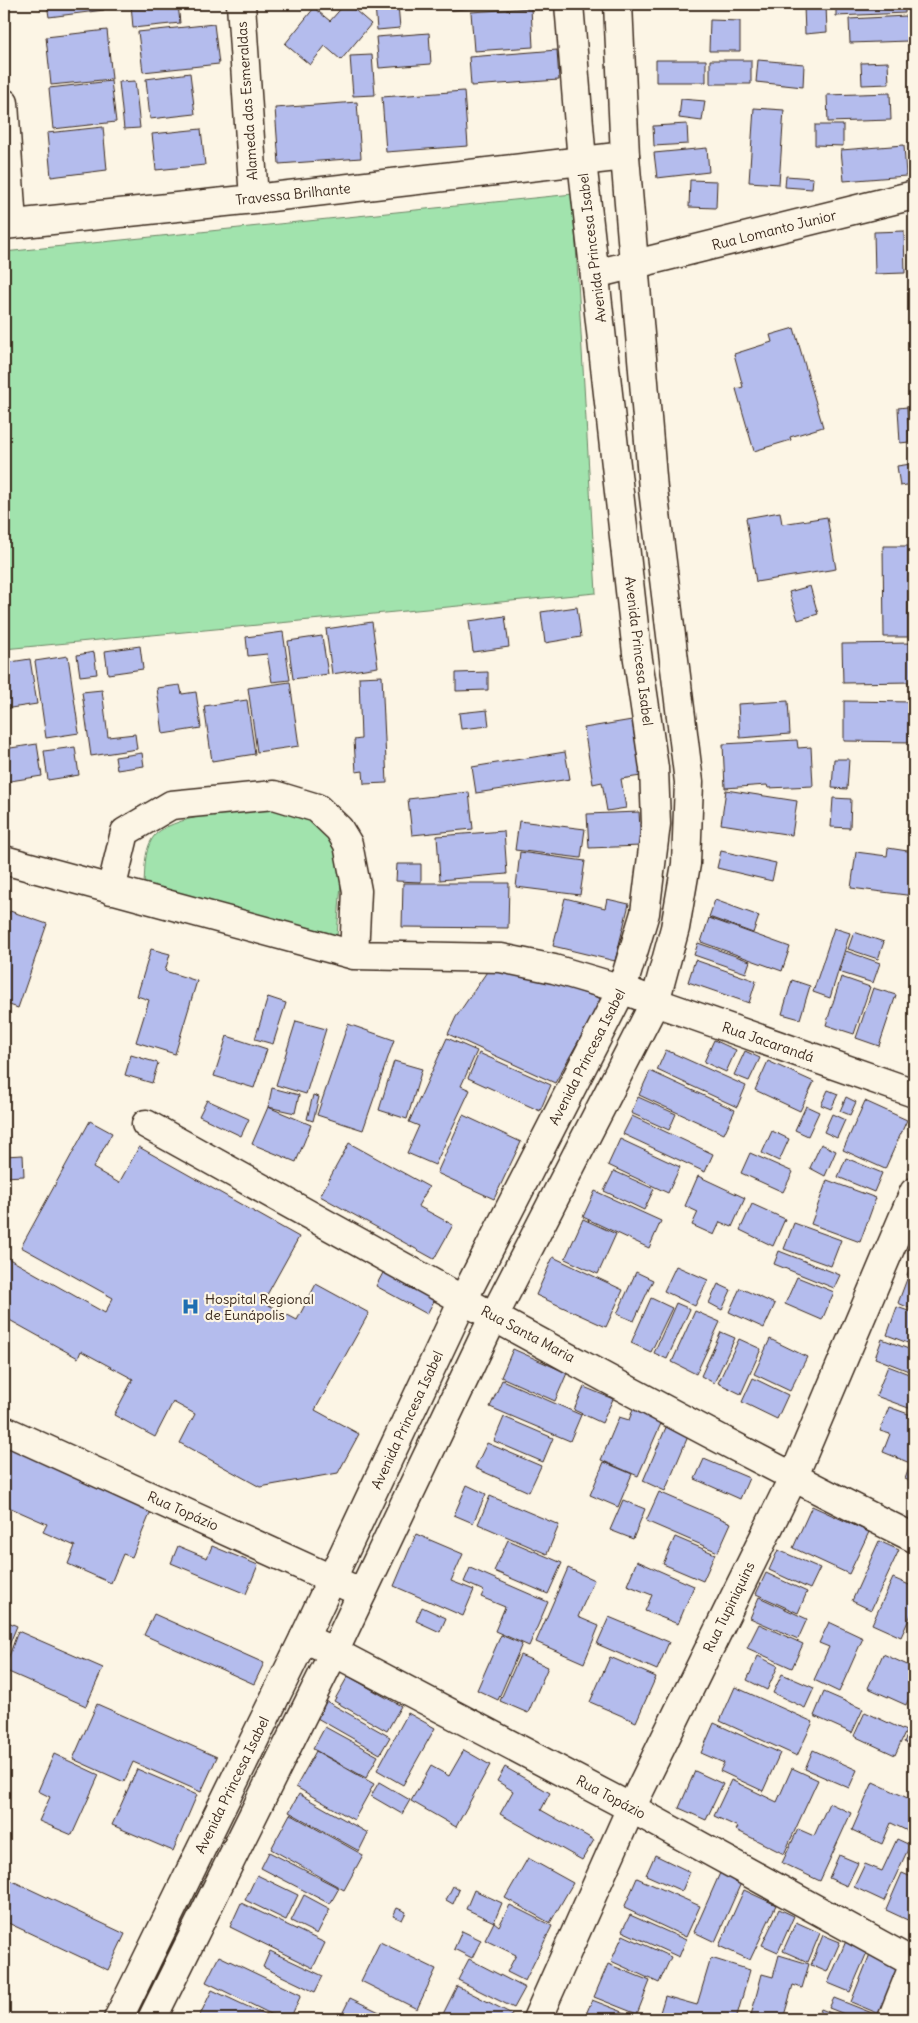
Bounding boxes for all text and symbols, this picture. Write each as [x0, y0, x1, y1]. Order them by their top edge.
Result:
street label: Alameda das Esmeraldas [232, 21, 262, 181]
street label: Avenida Princesa Isabel [574, 172, 610, 324]
street label: Travessa Brilhante [235, 179, 351, 209]
street label: Rua Lomanto Junior [710, 206, 838, 254]
street label: Avenida Princesa Isabel [621, 575, 657, 727]
street label: Avenida Princesa Isabel [545, 986, 629, 1128]
street label: Rua Jacarandá [720, 1018, 816, 1066]
place label: Hospital Regional de Eunápolis [205, 1290, 314, 1324]
hospital icon: Hospital Regional de Eunápolis [181, 1297, 201, 1317]
street label: Rua Santa Maria [478, 1302, 578, 1366]
street label: Avenida Princesa Isabel [367, 1348, 447, 1492]
street label: Rua Topázio [145, 1487, 222, 1535]
street label: Rua Tupiniquins [699, 1559, 759, 1655]
street label: Avenida Princesa Isabel [191, 1713, 273, 1857]
street label: Rua Topázio [573, 1771, 649, 1823]

